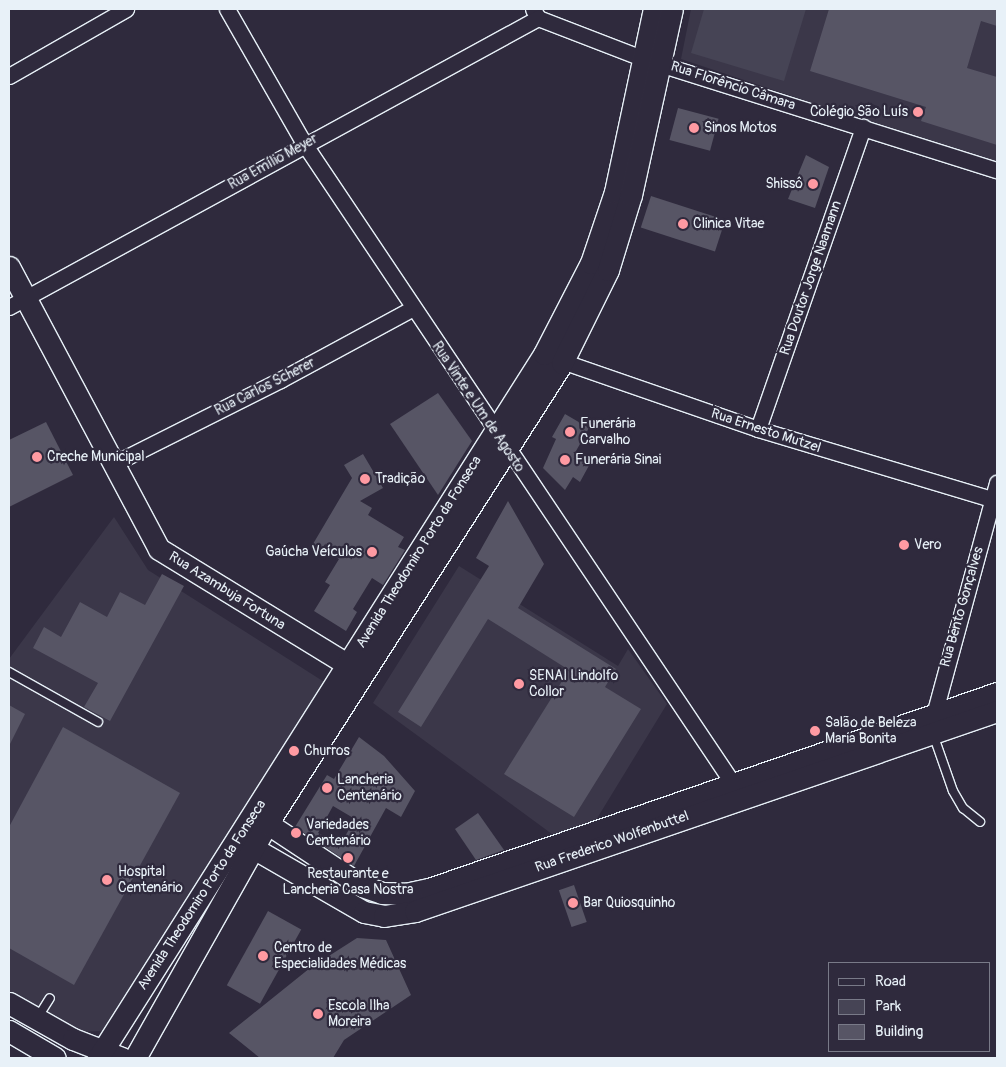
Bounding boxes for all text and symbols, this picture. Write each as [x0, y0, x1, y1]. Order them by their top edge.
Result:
street label: Rua Florêncio Câmara [669, 58, 797, 114]
place label: Colégio São Luís [810, 104, 908, 120]
marker: Colégio São Luís [912, 106, 924, 118]
place label: Sinos Motos [704, 120, 777, 136]
marker: Sinos Motos [688, 122, 700, 134]
street label: Rua Emílio Meyer [225, 131, 321, 193]
place label: Shissô [765, 176, 803, 192]
marker: Shissô [807, 178, 819, 190]
street label: Rua Doutor Jorge Naamann [777, 199, 845, 357]
place label: Clinica Vitae [693, 216, 764, 232]
marker: Clinica Vitae [677, 218, 689, 230]
street label: Rua Vinte e Um de Agosto [428, 339, 528, 475]
street label: Rua Carlos Scherer [212, 354, 318, 420]
street label: Rua Ernesto Mutzel [709, 405, 823, 457]
place label: Funerária Carvalho [580, 416, 636, 448]
marker: Funerária Carvalho [564, 426, 576, 438]
place label: Creche Municipal [47, 449, 144, 465]
marker: Creche Municipal [31, 451, 43, 463]
place label: Funerária Sinai [575, 452, 661, 468]
street label: Avenida Theodomiro Porto da Fonseca [353, 453, 485, 651]
marker: Funerária Sinai [559, 454, 571, 466]
place label: Tradição [375, 471, 425, 487]
marker: Tradição [359, 473, 371, 485]
place label: Vero [914, 537, 942, 553]
marker: Vero [898, 539, 910, 551]
place label: Gaúcha Veículos [265, 544, 362, 560]
street label: Rua Bento Gonçalves [937, 545, 987, 669]
marker: Gaúcha Veículos [366, 546, 378, 558]
street label: Rua Azambuja Fortuna [166, 548, 288, 634]
place label: SENAI Lindolfo Collor [529, 668, 618, 700]
marker: SENAI Lindolfo Collor [513, 678, 525, 690]
place label: Salão de Beleza Maria Bonita [825, 715, 917, 748]
marker: Salão de Beleza Maria Bonita [809, 725, 821, 737]
place label: Churros [304, 743, 350, 759]
marker: Churros [288, 745, 300, 757]
place label: Lancheria Centenário [337, 772, 402, 804]
marker: Lancheria Centenário [321, 782, 333, 794]
street label: Avenida Theodomiro Porto da Fonseca [134, 797, 270, 993]
street label: Rua Frederico Wolfenbuttel [533, 808, 691, 876]
place label: Variedades Centenário [306, 817, 371, 850]
marker: Variedades Centenário [290, 827, 302, 839]
marker: Restaurante e Lancheria Casa Nostra [342, 852, 354, 864]
place label: Hospital Centenário [118, 864, 183, 896]
place label: Restaurante e Lancheria Casa Nostra [283, 866, 413, 899]
marker: Hospital Centenário [100, 873, 114, 887]
place label: Bar Quiosquinho [583, 895, 675, 911]
marker: Bar Quiosquinho [567, 897, 579, 909]
place label: Centro de Especialidades Médicas [274, 940, 406, 972]
marker: Centro de Especialidades Médicas [256, 949, 270, 963]
legend [828, 962, 991, 1052]
text: Road [875, 972, 906, 991]
text: Park [875, 997, 901, 1016]
place label: Escola Ilha Moreira [328, 998, 389, 1030]
marker: Escola Ilha Moreira [312, 1008, 324, 1020]
text: Building [875, 1022, 923, 1041]

